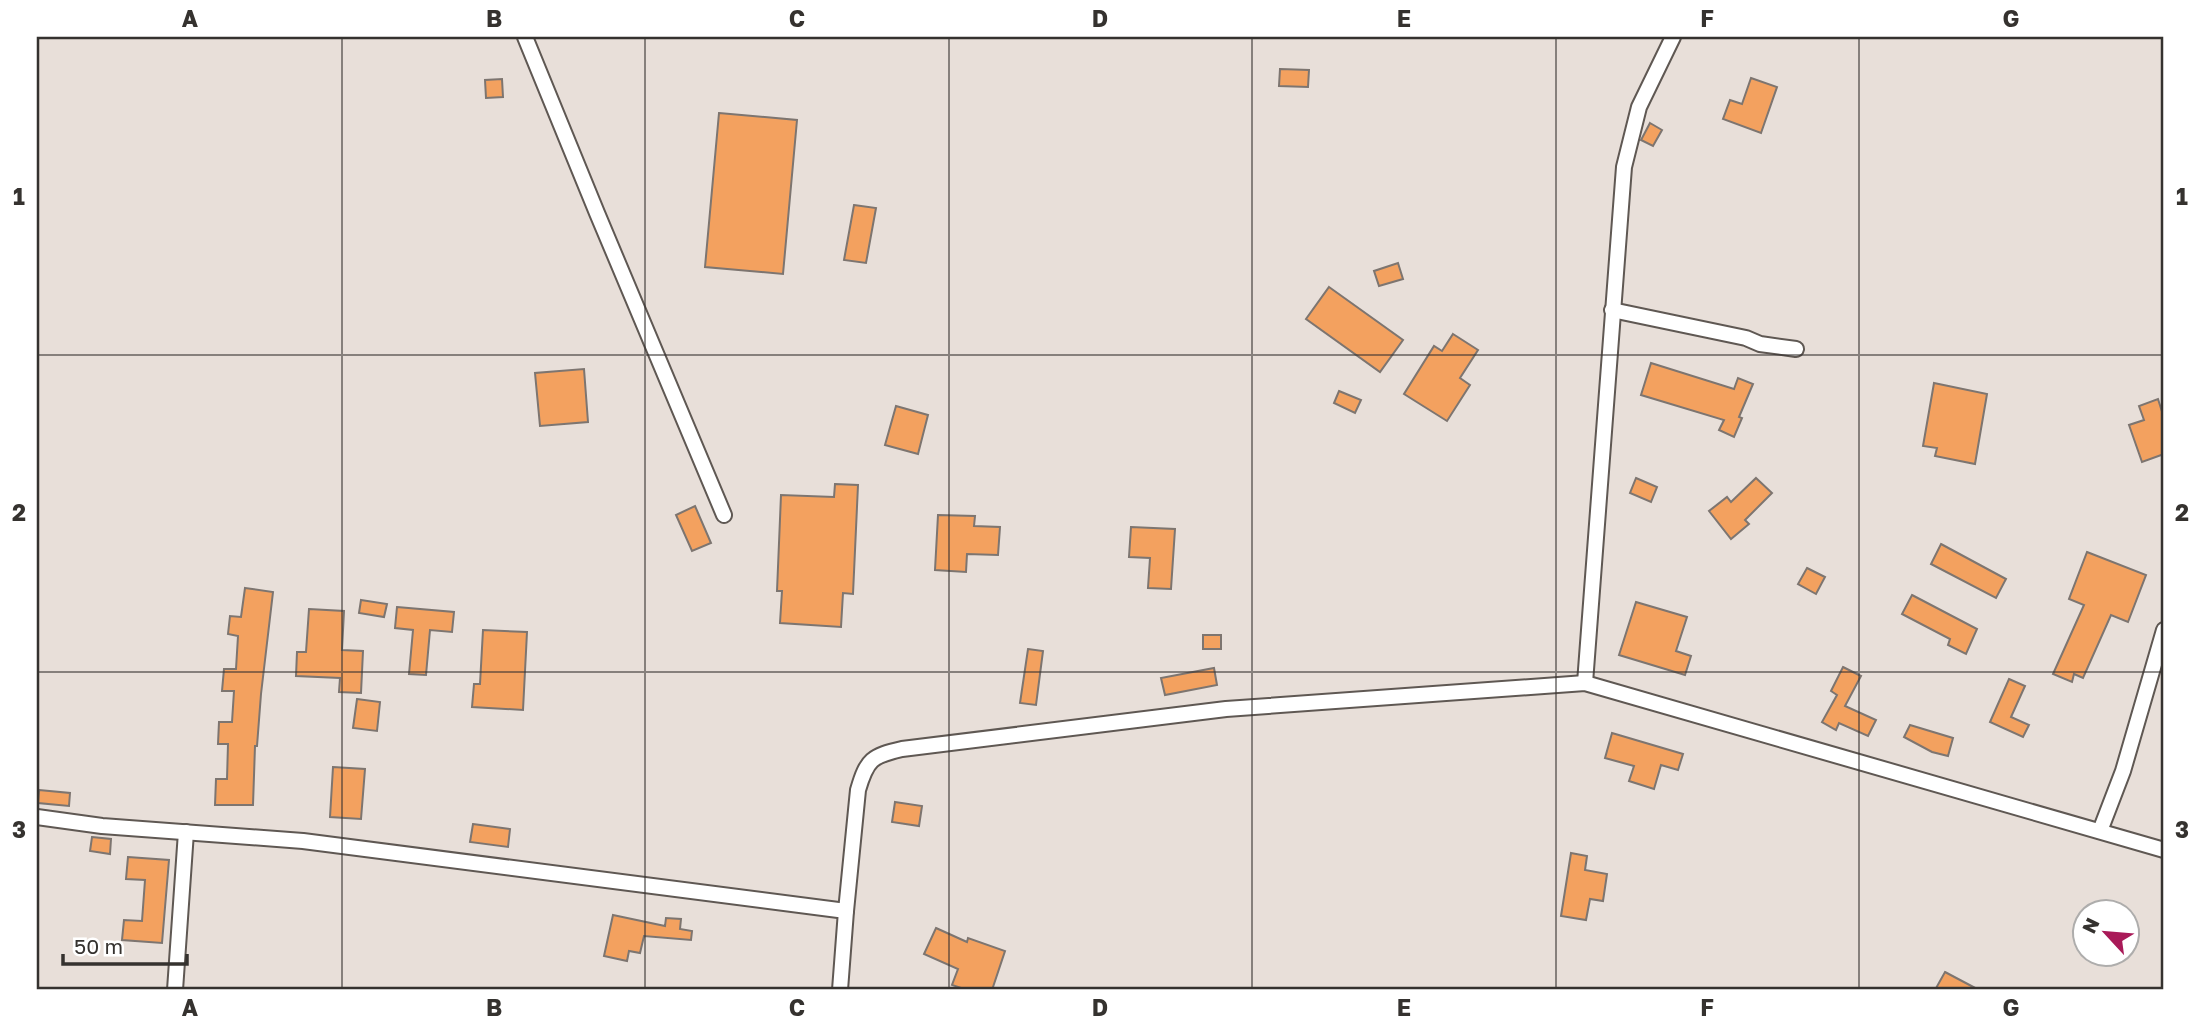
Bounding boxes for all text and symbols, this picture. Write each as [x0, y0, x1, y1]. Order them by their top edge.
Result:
text: A [182, 4, 199, 32]
text: B [486, 4, 502, 32]
text: C [789, 4, 805, 32]
text: D [1092, 4, 1108, 32]
text: E [1397, 4, 1411, 32]
text: F [1700, 4, 1714, 32]
text: G [2003, 4, 2019, 32]
text: 1 [13, 182, 25, 210]
text: 1 [2176, 182, 2188, 210]
text: 2 [12, 498, 26, 526]
text: 2 [2175, 498, 2189, 526]
text: 3 [12, 815, 26, 843]
text: 3 [2175, 815, 2189, 843]
north arrow [2072, 898, 2142, 968]
text: N [2077, 914, 2104, 937]
scale bar [63, 922, 187, 966]
text: 50 m [74, 933, 123, 959]
text: A [182, 993, 199, 1021]
text: B [486, 993, 502, 1021]
text: C [789, 993, 805, 1021]
text: D [1092, 993, 1108, 1021]
text: E [1397, 993, 1411, 1021]
text: F [1700, 993, 1714, 1021]
text: G [2003, 993, 2019, 1021]

